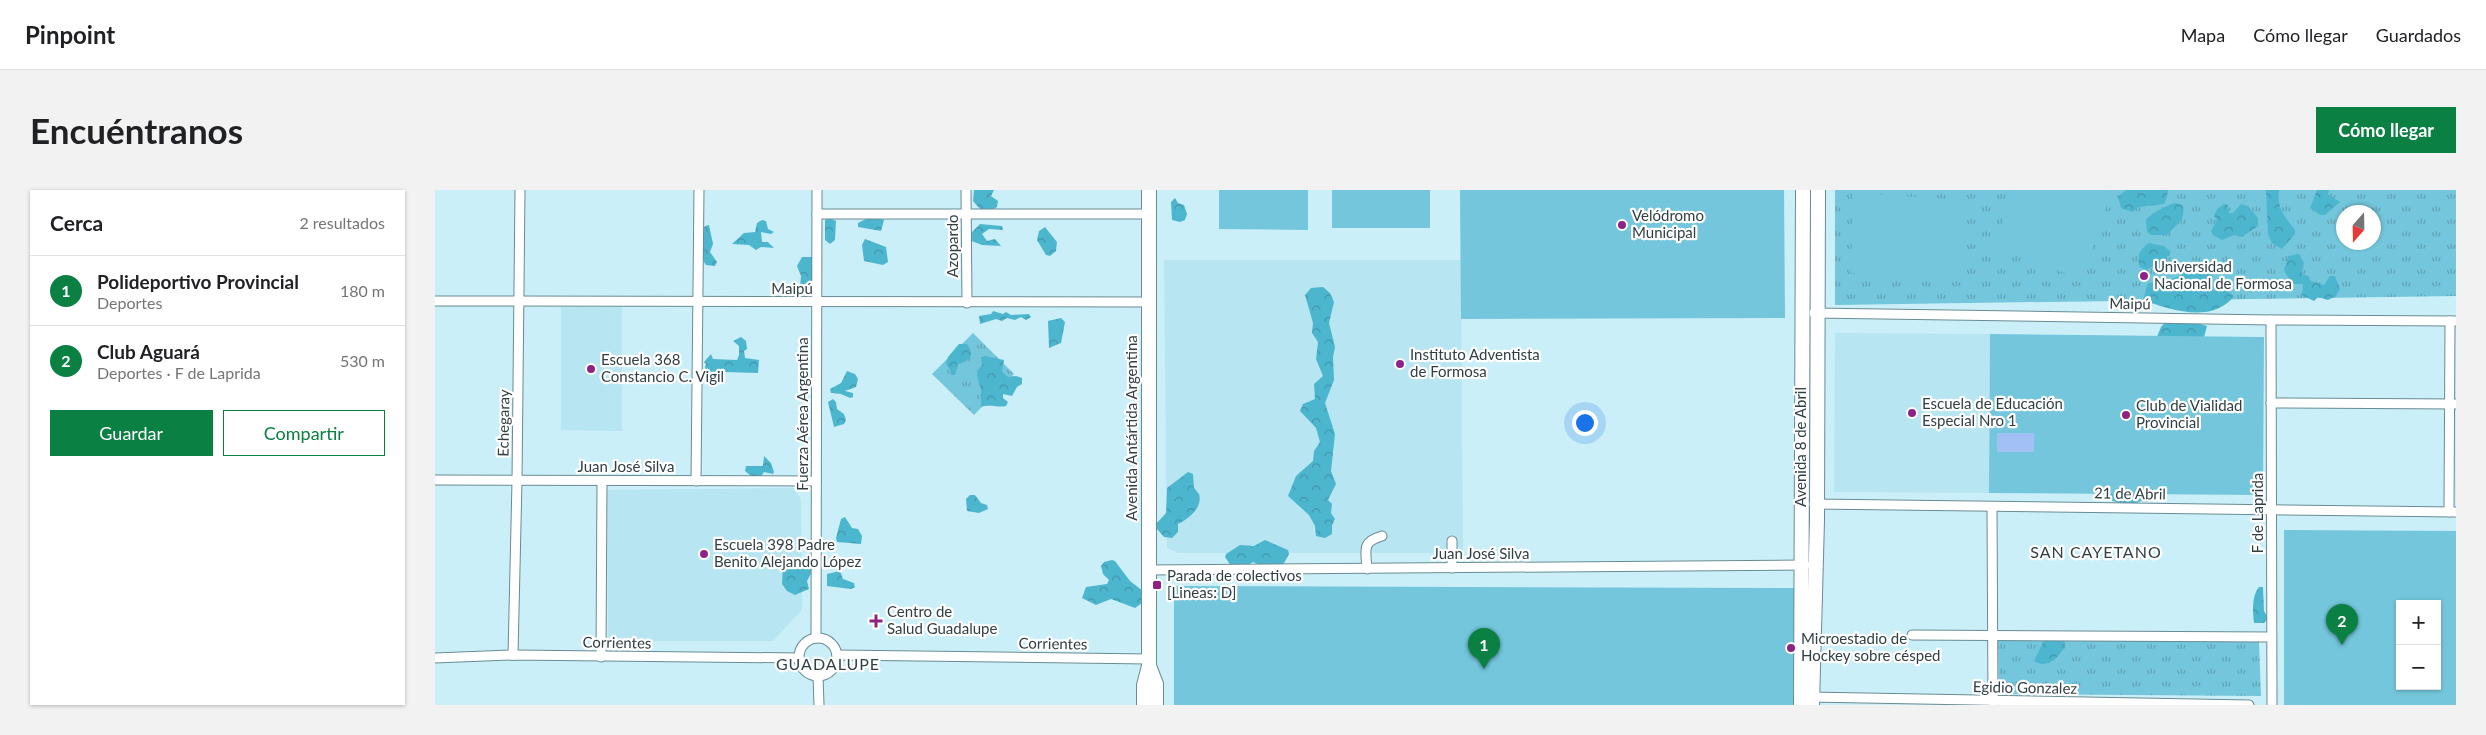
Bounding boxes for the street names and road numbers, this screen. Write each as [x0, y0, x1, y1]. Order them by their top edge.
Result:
street label: Azopardo [943, 214, 961, 278]
street label: Maipú [771, 279, 813, 297]
street label: Maipú [2109, 294, 2151, 312]
street label: Avenida Antártida Argentina [1122, 335, 1140, 521]
street label: Fuerza Aérea Argentina [793, 337, 811, 491]
street label: Avenida 8 de Abril [1791, 387, 1809, 507]
street label: Echegaray [493, 389, 513, 457]
street label: Juan José Silva [578, 457, 674, 475]
street label: F de Laprida [2248, 473, 2266, 553]
street label: 21 de Abril [2094, 483, 2166, 503]
street label: Juan José Silva [1433, 544, 1529, 562]
street label: Corrientes [582, 632, 652, 652]
street label: Corrientes [1018, 633, 1088, 653]
street label: Egidio Gonzalez [1973, 677, 2078, 697]

